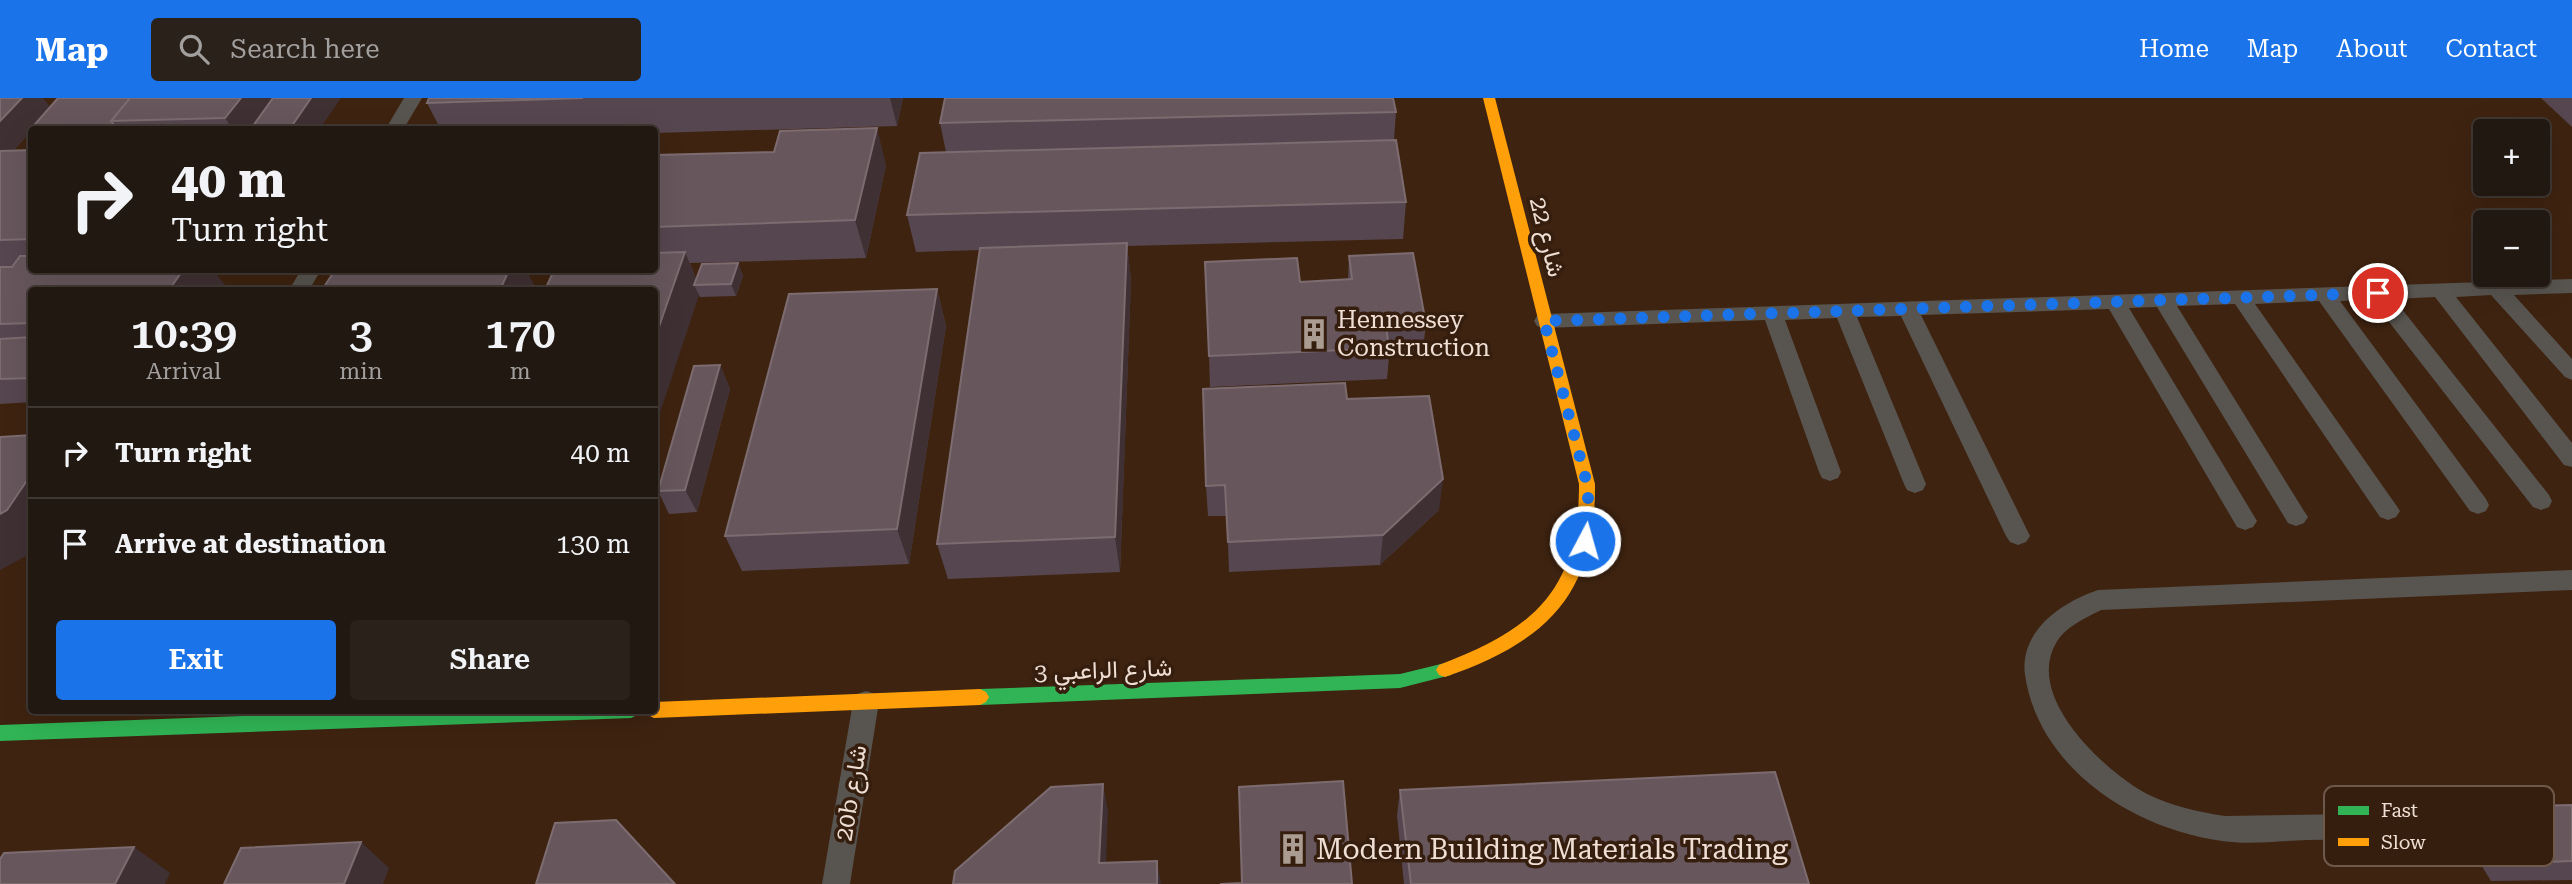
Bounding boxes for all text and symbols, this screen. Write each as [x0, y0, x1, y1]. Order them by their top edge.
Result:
search box [151, 18, 641, 81]
text: Map [35, 30, 109, 69]
icon: search [175, 30, 213, 68]
text: Search here [231, 34, 380, 64]
text: Home [2139, 35, 2209, 63]
text: Map [2247, 35, 2298, 63]
text: About [2336, 35, 2407, 63]
text: Contact [2445, 35, 2537, 63]
map controls [2473, 119, 2550, 287]
button: + [2473, 119, 2550, 196]
text: 40 m [171, 152, 286, 209]
icon: right [56, 154, 147, 245]
street label: شارع 22 [1522, 194, 1570, 280]
button: − [2473, 210, 2550, 287]
text: Turn right [171, 211, 328, 249]
pin [2348, 263, 2408, 323]
icon: arrive [2359, 274, 2397, 312]
place label: Hennessey Construction [1337, 306, 1490, 362]
text: 10:39 [130, 309, 237, 358]
text: 3 [349, 309, 373, 358]
text: 170 [485, 309, 556, 358]
building icon: Hennessey Construction [1297, 317, 1331, 351]
text: Arrival [146, 358, 221, 385]
text: min [339, 358, 383, 385]
text: m [510, 358, 531, 385]
icon: right [56, 434, 94, 472]
text: Turn right [115, 438, 251, 468]
text: 40 m [571, 438, 630, 468]
position arrow [1548, 504, 1622, 578]
icon: arrive [56, 525, 94, 563]
text: Arrive at destination [115, 529, 386, 559]
text: 130 m [556, 529, 630, 559]
button: Exit [56, 620, 336, 700]
button: Share [350, 620, 630, 700]
street label: شارع الراعبي 3 [1033, 654, 1173, 691]
street label: 20b شارع [830, 743, 874, 843]
legend [2324, 786, 2554, 866]
text: Fast [2381, 799, 2418, 822]
text: Slow [2381, 831, 2426, 854]
building icon: Modern Building Materials Trading [1276, 832, 1310, 866]
place label: Modern Building Materials Trading [1316, 833, 1788, 866]

